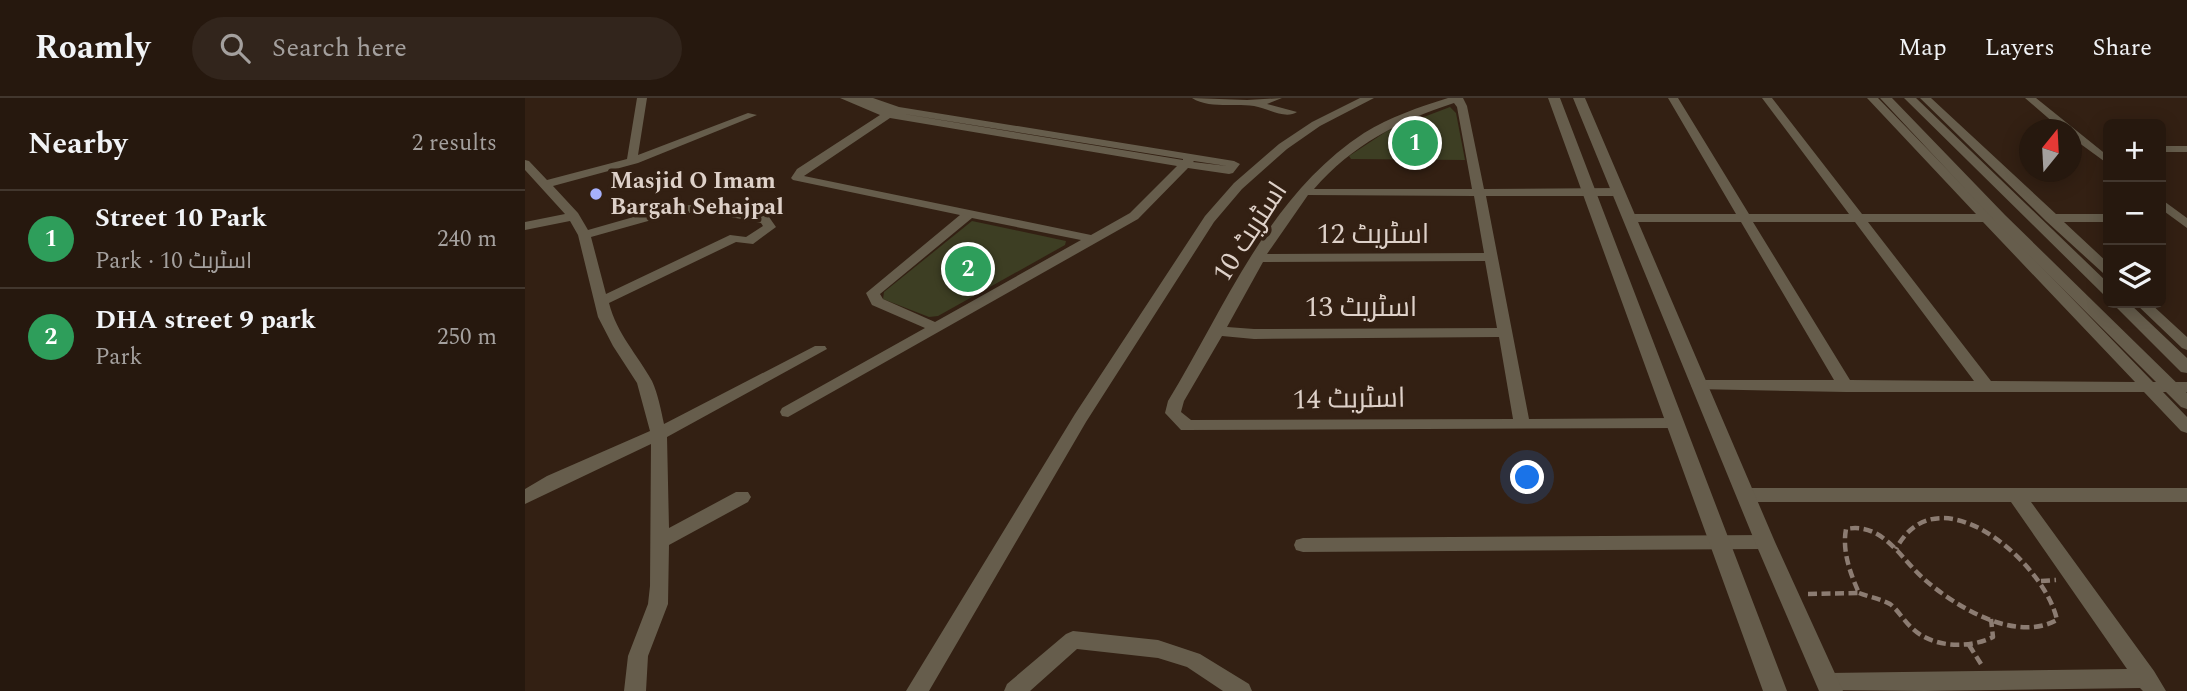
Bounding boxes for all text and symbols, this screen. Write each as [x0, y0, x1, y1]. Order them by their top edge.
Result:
search box [192, 17, 682, 80]
text: Roamly [35, 23, 150, 73]
text: Search here [272, 28, 407, 68]
icon: search [216, 29, 254, 67]
text: Map [1898, 30, 1947, 66]
text: Layers [1985, 30, 2055, 66]
text: Share [2093, 30, 2152, 66]
pin: 1 [1392, 117, 1438, 169]
north arrow [2019, 119, 2082, 182]
map controls [2103, 119, 2166, 308]
button: + [2103, 119, 2166, 182]
text: Nearby [28, 121, 127, 167]
text: 2 results [412, 126, 497, 161]
place label: Masjid O Imam Bargah Sehajpal [610, 164, 784, 225]
street label: اسٹریٹ 10 [1201, 173, 1299, 291]
button: − [2103, 182, 2166, 245]
marker: Masjid O Imam Bargah Sehajpal [588, 186, 604, 202]
text: Street 10 Park [95, 198, 267, 238]
street label: اسٹریٹ 12 [1317, 213, 1429, 256]
text: 1 [45, 222, 57, 257]
text: 240 m [437, 222, 497, 257]
pin: 2 [945, 243, 991, 295]
text: Park · اسٹریٹ 10 [95, 244, 252, 279]
button: layers [2103, 245, 2166, 308]
street label: اسٹریٹ 13 [1305, 286, 1417, 329]
text: DHA street 9 park [95, 300, 316, 340]
text: 2 [45, 320, 57, 355]
text: 250 m [437, 320, 497, 355]
text: Park [95, 340, 142, 375]
street label: اسٹریٹ 14 [1292, 377, 1406, 421]
your location [1510, 460, 1544, 494]

